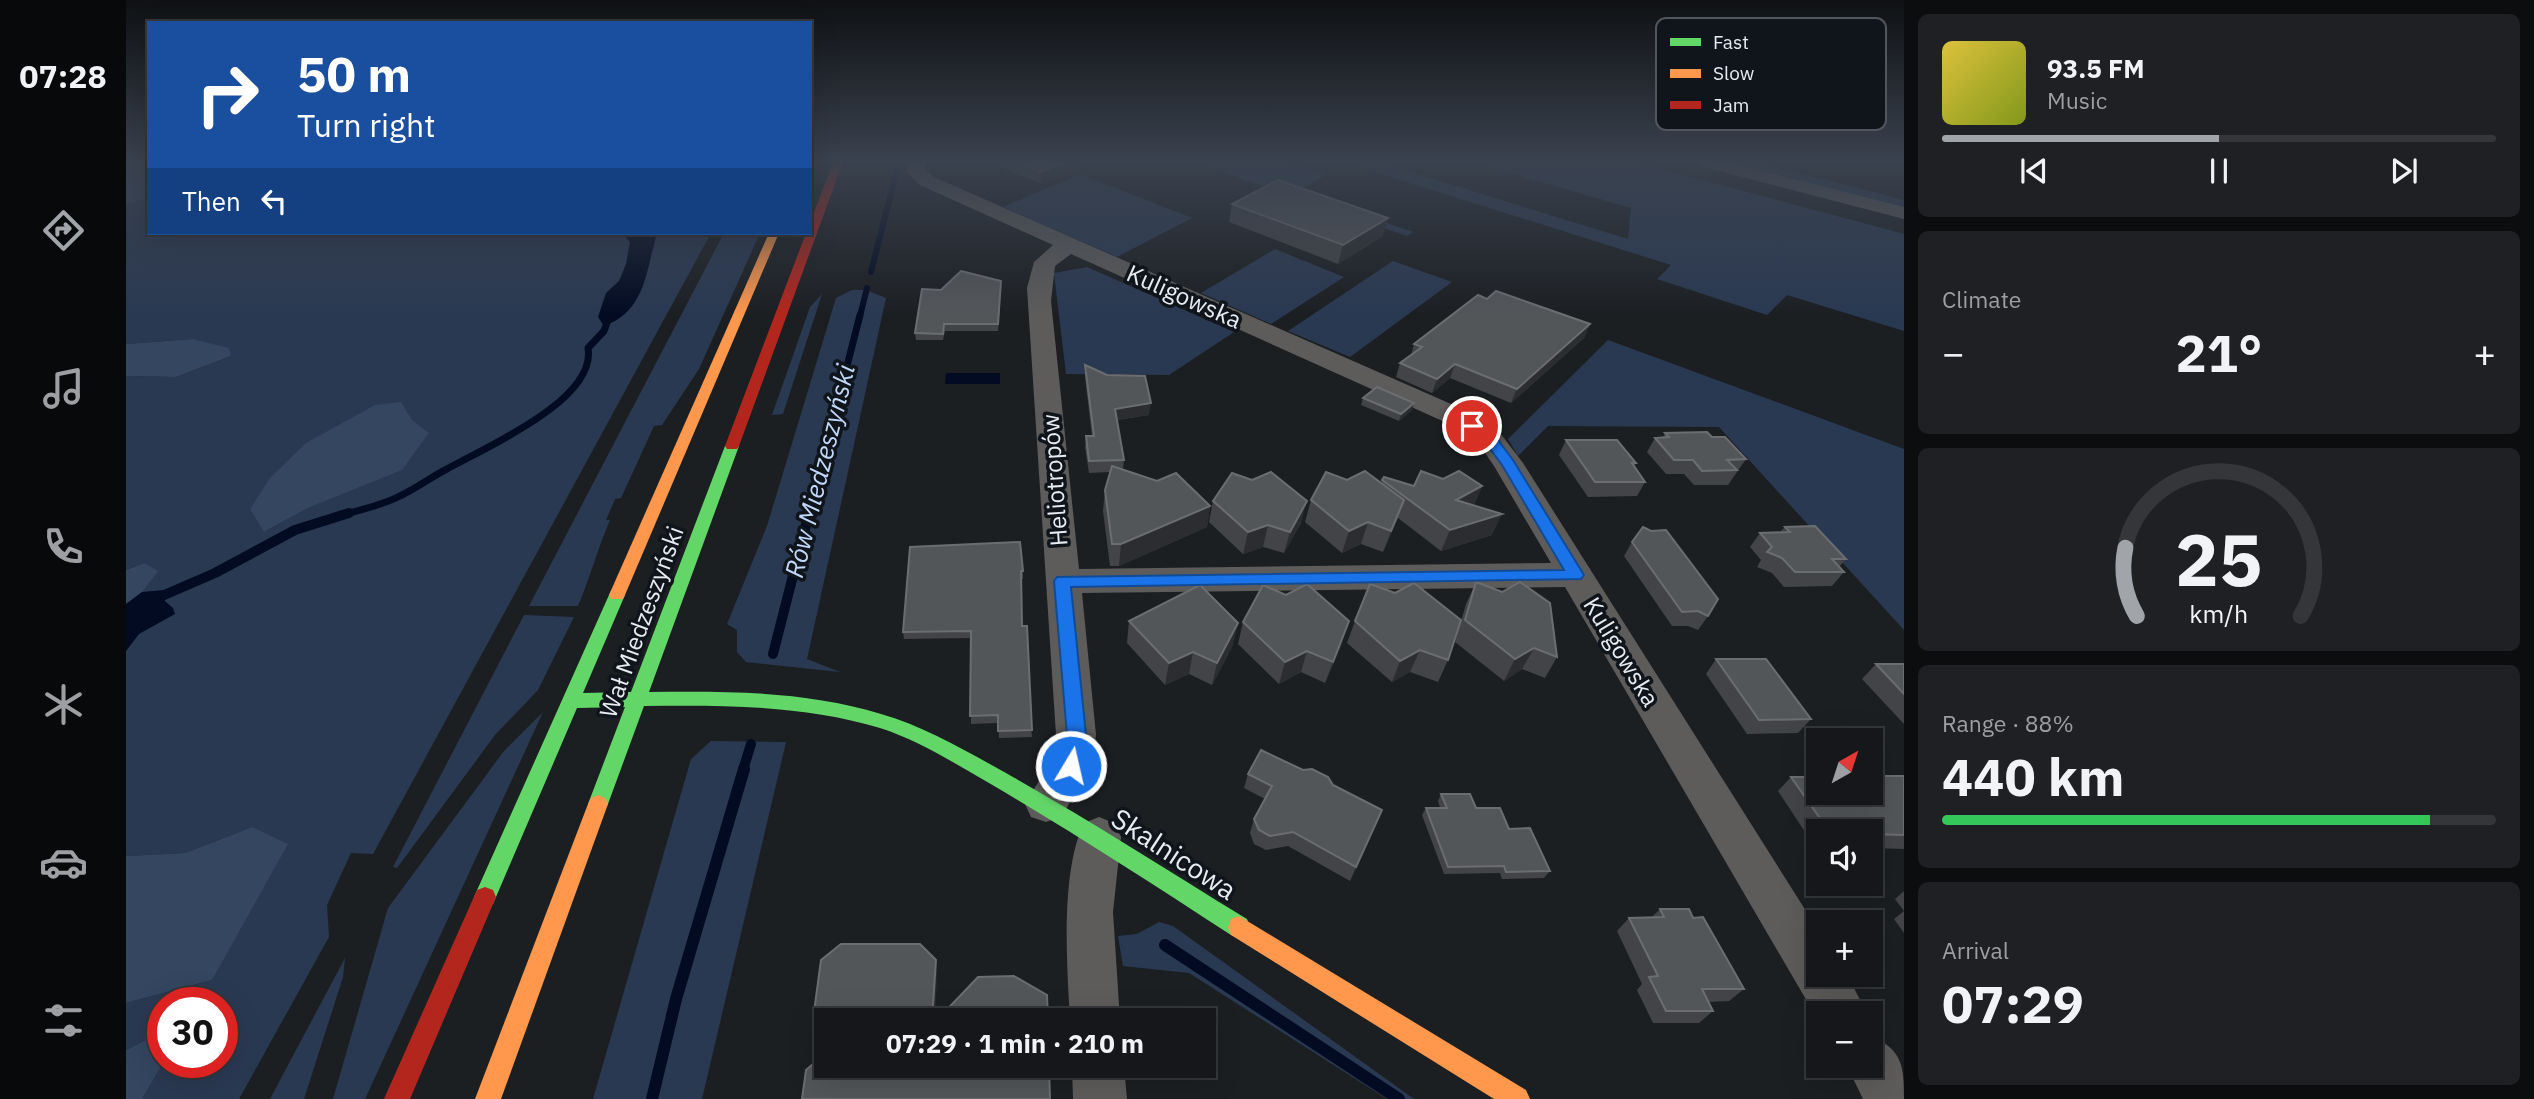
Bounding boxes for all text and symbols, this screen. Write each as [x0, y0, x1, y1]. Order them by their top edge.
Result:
legend [1656, 18, 1886, 130]
text: Fast [1713, 30, 1749, 54]
text: 50 m [297, 42, 411, 105]
icon: right [182, 49, 273, 140]
text: 93.5 FM [2047, 51, 2145, 85]
text: 07:28 [19, 55, 107, 97]
text: Slow [1713, 61, 1754, 85]
text: Music [2047, 85, 2107, 115]
text: Jam [1713, 93, 1749, 117]
text: Turn right [297, 104, 435, 146]
icon: previous [2015, 152, 2053, 190]
icon: pause [2200, 152, 2238, 190]
icon: next [2385, 152, 2423, 190]
icon: left [255, 182, 293, 220]
text: Then [182, 184, 241, 218]
icon: directions [39, 206, 88, 255]
street label: Kuligowska [1122, 257, 1247, 336]
text: Climate [1942, 284, 2021, 314]
text: 21° [2176, 319, 2262, 386]
text: − [1942, 328, 1965, 377]
text: + [2473, 328, 2496, 377]
water label: Rów Miedzeszyński [776, 360, 862, 581]
icon: music [39, 364, 88, 413]
pin [1442, 396, 1502, 456]
icon: arrive [1453, 407, 1491, 445]
street label: Heliotropów [1033, 413, 1075, 547]
text: 25 [2175, 511, 2263, 606]
icon: phone [39, 522, 88, 571]
street label: Wał Miedzeszyński [592, 522, 691, 722]
street label: Kuligowska [1577, 591, 1667, 712]
text: km/h [2190, 596, 2248, 629]
icon: climate [39, 680, 88, 729]
text: Range · 88% [1942, 708, 2074, 738]
north arrow [1806, 728, 1883, 805]
map controls [1806, 728, 1883, 1078]
position arrow [1034, 729, 1108, 803]
text: 440 km [1942, 743, 2124, 810]
street label: Skalnicowa [1105, 799, 1244, 908]
button: sound [1806, 819, 1883, 896]
icon: car [39, 838, 88, 887]
button: + [1806, 910, 1883, 987]
text: Arrival [1942, 935, 2009, 965]
text: 07:29 [1942, 970, 2084, 1037]
speed limit sign: 30 [147, 987, 238, 1078]
icon: filters [39, 996, 88, 1045]
button: − [1806, 1001, 1883, 1078]
text: 07:29 · 1 min · 210 m [886, 1026, 1144, 1060]

